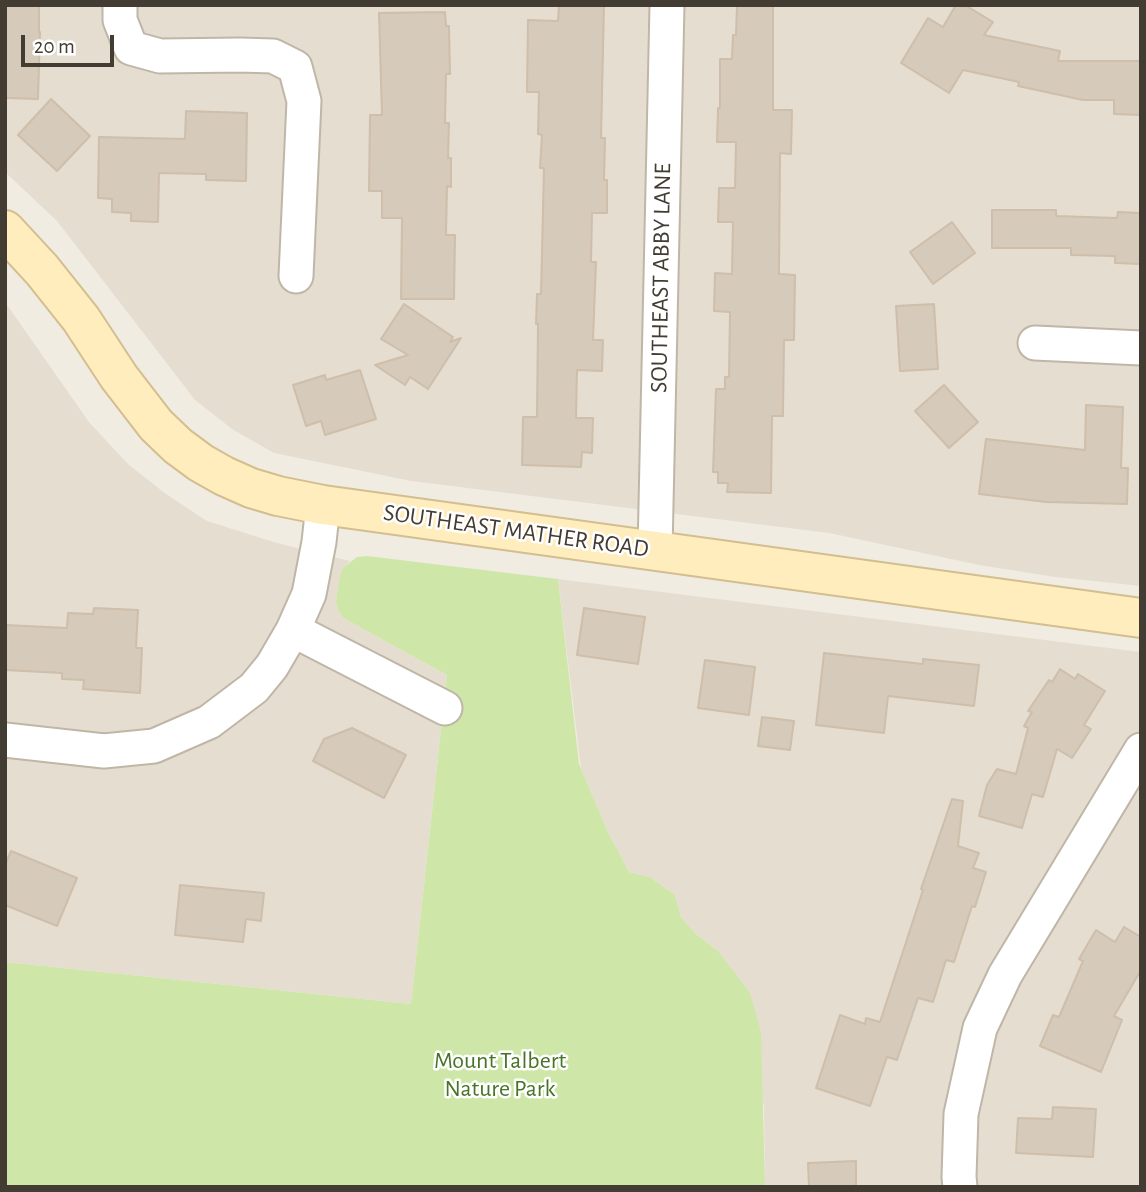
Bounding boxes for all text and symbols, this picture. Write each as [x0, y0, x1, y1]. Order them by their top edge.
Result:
scale bar [24, 21, 117, 65]
text: 20 m [34, 36, 75, 57]
street label: SOUTHEAST ABBY LANE [645, 163, 677, 393]
street label: SOUTHEAST MATHER ROAD [381, 498, 651, 564]
park label: Mount Talbert Nature Park [434, 1047, 566, 1103]

